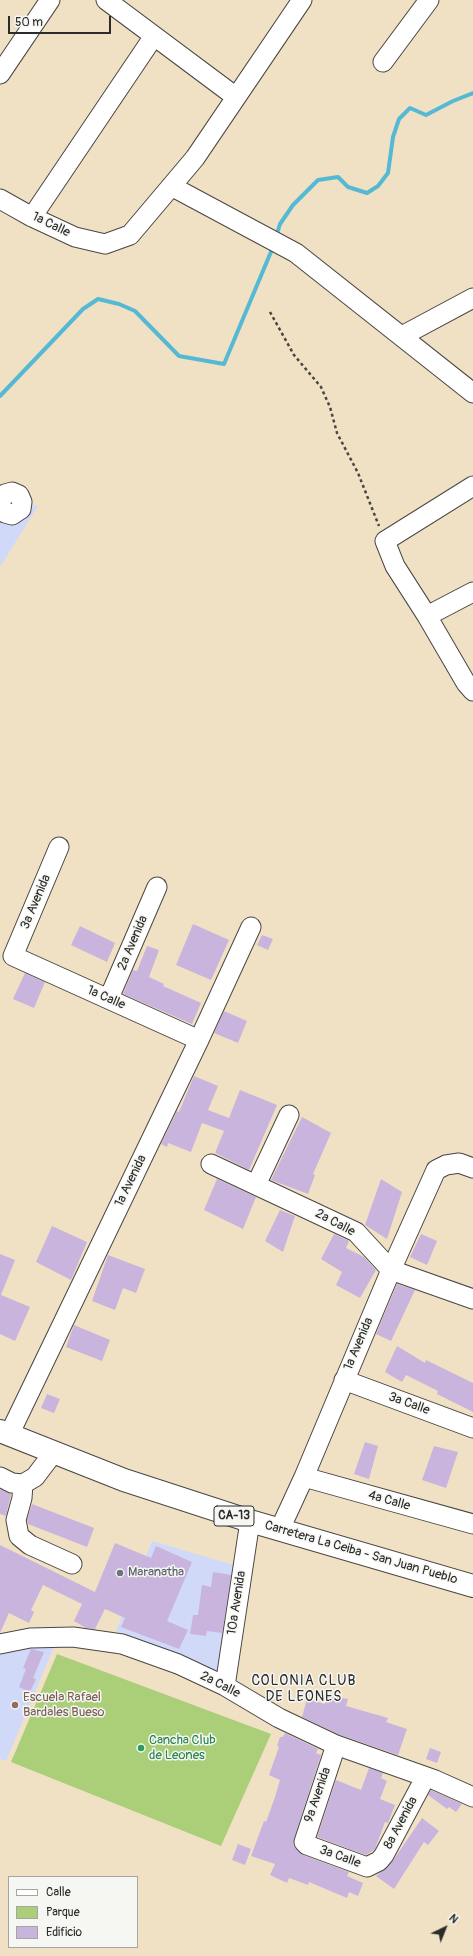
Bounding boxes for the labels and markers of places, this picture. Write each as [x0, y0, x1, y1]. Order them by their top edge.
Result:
place label: Maranatha [128, 1565, 184, 1581]
marker: Maranatha [115, 1568, 125, 1578]
place label: Escuela Rafael Bardales Bueso [23, 1690, 104, 1721]
marker: Escuela Rafael Bardales Bueso [10, 1700, 20, 1710]
place label: Cancha Club de Leones [149, 1733, 216, 1764]
marker: Cancha Club de Leones [136, 1743, 146, 1753]

